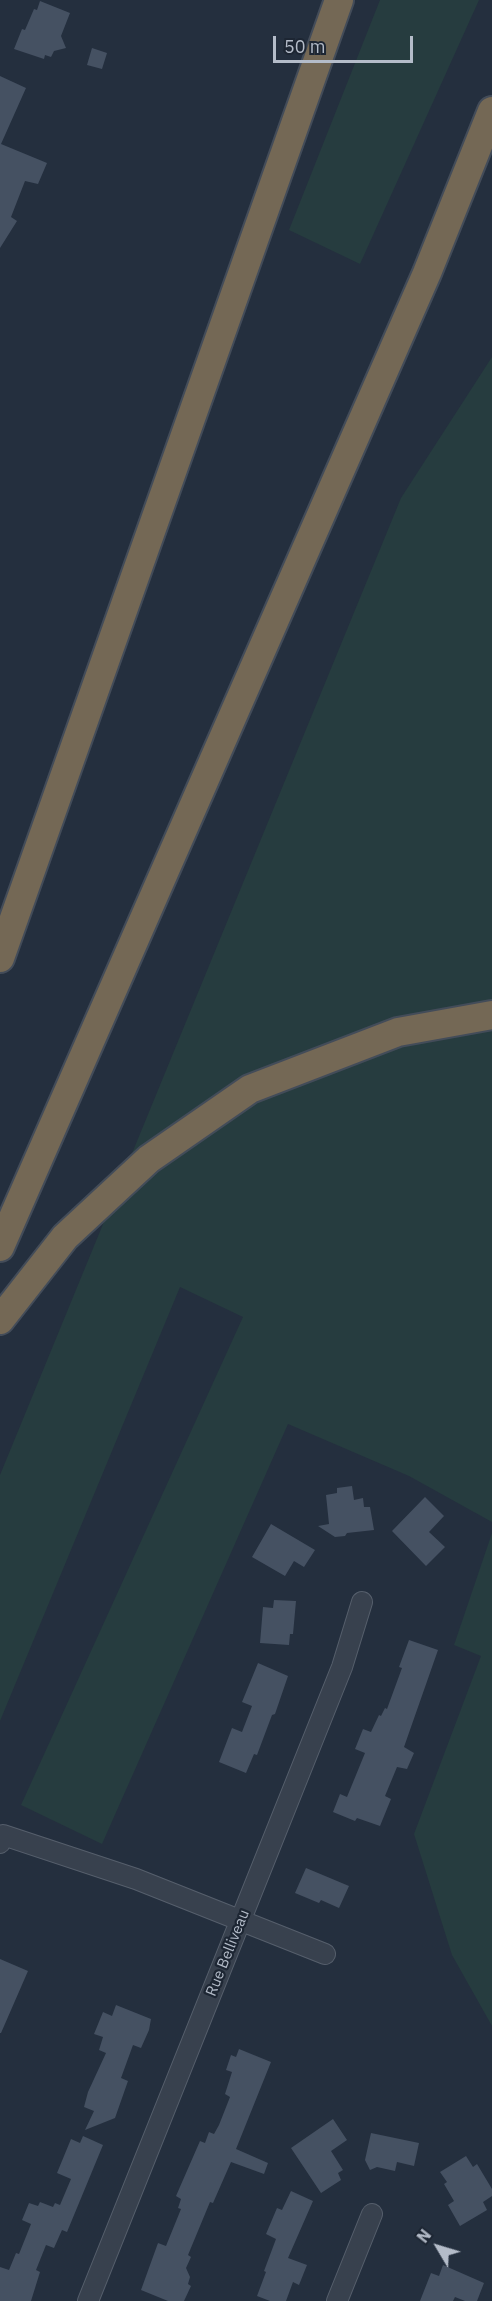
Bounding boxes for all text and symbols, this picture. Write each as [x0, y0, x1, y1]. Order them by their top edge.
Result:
scale bar [276, 24, 416, 62]
text: 50 m [284, 35, 326, 58]
street label: Rue Belliveau [202, 1907, 254, 1999]
north arrow [408, 2217, 468, 2277]
text: N [412, 2225, 435, 2247]

